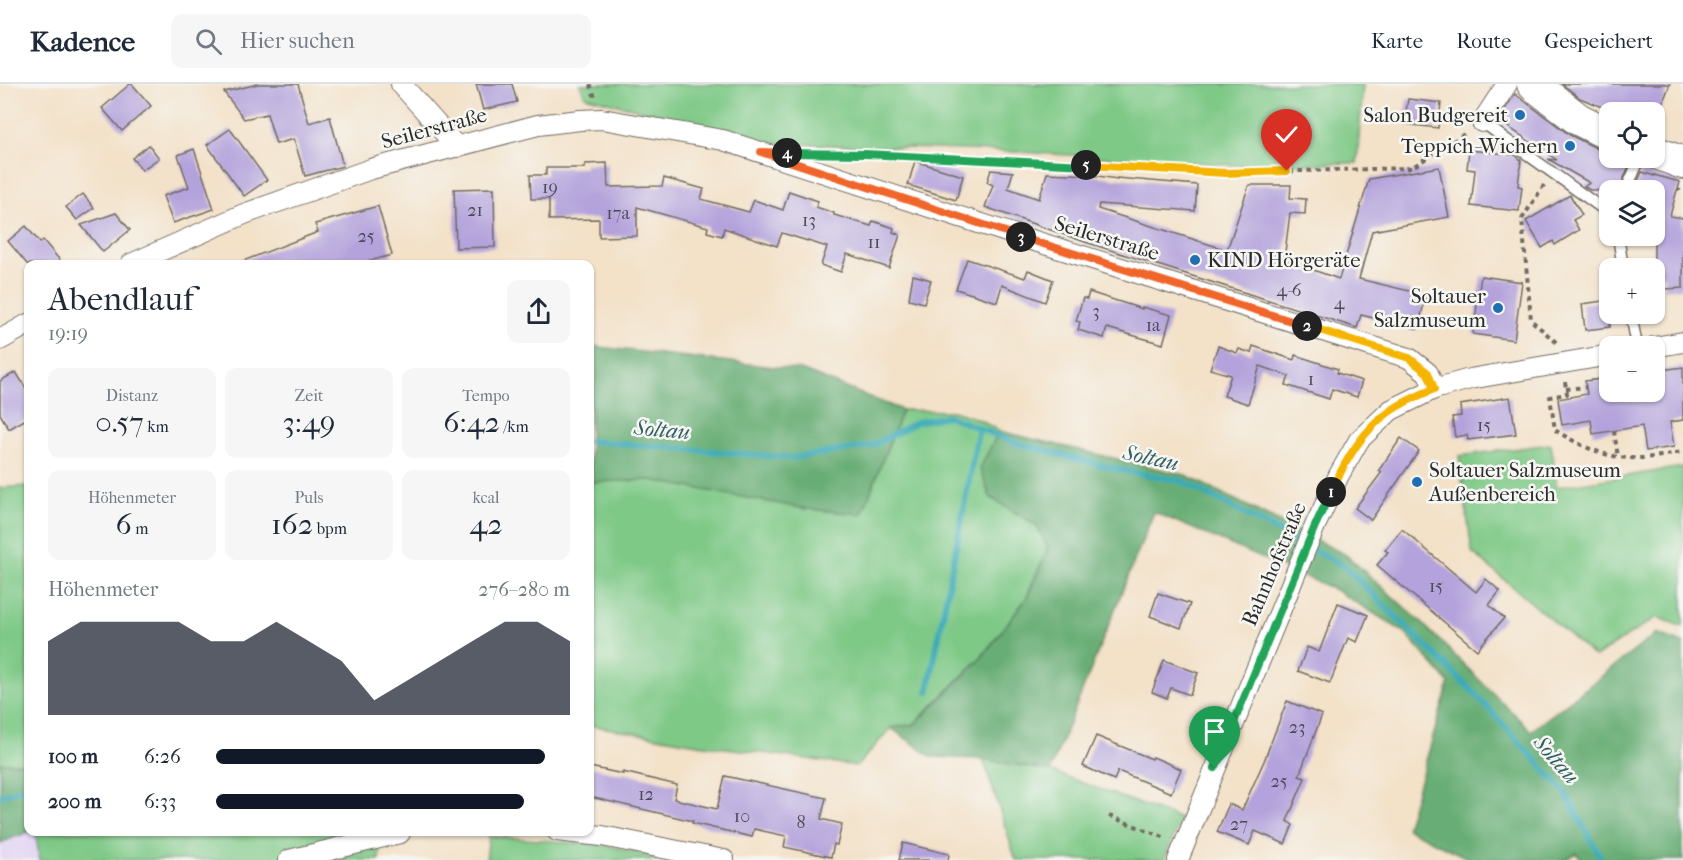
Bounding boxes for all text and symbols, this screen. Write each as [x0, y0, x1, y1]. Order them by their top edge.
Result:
search box [171, 14, 591, 68]
text: Kadence [30, 25, 135, 58]
icon: search [192, 25, 225, 58]
text: Hier suchen [240, 28, 355, 54]
text: Karte [1371, 29, 1423, 53]
text: Route [1456, 29, 1511, 53]
text: Gespeichert [1544, 29, 1653, 53]
street label: Seilerstraße [379, 102, 489, 154]
map controls [1599, 102, 1665, 402]
button: locate [1599, 102, 1665, 168]
place label: Salon Budgereit [1363, 103, 1508, 127]
marker: Salon Budgereit [1513, 108, 1527, 122]
pin [1261, 109, 1312, 171]
icon: check [1270, 118, 1303, 151]
place label: Teppich-Wichern [1401, 134, 1558, 158]
pin: 4 [772, 138, 802, 168]
marker: Teppich-Wichern [1563, 139, 1577, 153]
text: 4 [782, 143, 792, 162]
pin: 5 [1071, 150, 1101, 180]
text: 5 [1083, 155, 1089, 174]
house number: 19 [542, 177, 558, 198]
button: layers [1599, 180, 1665, 246]
house number: 21 [467, 200, 483, 221]
house number: 17a [606, 203, 630, 224]
house number: 13 [802, 210, 816, 231]
street label: Seilerstraße [1052, 211, 1162, 265]
pin: 3 [1006, 222, 1036, 252]
house number: 25 [357, 226, 375, 247]
text: 3 [1018, 227, 1024, 246]
house number: 11 [868, 232, 880, 253]
place label: KIND Hörgeräte [1207, 248, 1361, 272]
marker: KIND Hörgeräte [1188, 253, 1202, 267]
button: + [1599, 258, 1665, 324]
text: Abendlauf [48, 280, 194, 319]
button: share [507, 280, 570, 343]
house number: 4-6 [1276, 280, 1302, 301]
place label: Soltauer Salzmuseum [1374, 284, 1487, 332]
house number: 4 [1334, 293, 1345, 314]
house number: 3 [1092, 301, 1100, 322]
marker: Soltauer Salzmuseum [1491, 301, 1505, 315]
pin: 2 [1292, 311, 1322, 341]
house number: 1a [1146, 315, 1161, 336]
text: 2 [1303, 316, 1311, 335]
text: 19:19 [48, 322, 88, 345]
button: − [1599, 336, 1665, 402]
house number: 1 [1308, 369, 1314, 390]
text: Distanz [106, 386, 158, 405]
text: Zeit [294, 386, 324, 405]
text: Tempo [462, 386, 510, 405]
text: 0.57 [95, 405, 144, 440]
text: 3:49 [282, 405, 336, 440]
text: 6:42 [443, 405, 500, 440]
water label: Soltau [632, 415, 691, 445]
house number: 15 [1477, 415, 1491, 436]
text: km [144, 417, 169, 436]
text: /km [500, 417, 529, 436]
water label: Soltau [1120, 439, 1181, 477]
place label: Soltauer Salzmuseum Außenbereich [1428, 458, 1622, 506]
marker: Soltauer Salzmuseum Außenbereich [1410, 475, 1424, 489]
pin: 1 [1316, 477, 1346, 507]
text: 1 [1328, 482, 1334, 501]
text: Höhenmeter [88, 488, 176, 507]
text: Puls [294, 488, 324, 507]
text: kcal [473, 488, 499, 507]
street label: Bahnhofstraße [1237, 498, 1311, 630]
text: 6 [116, 507, 132, 542]
text: 162 [271, 507, 313, 542]
text: 42 [469, 507, 503, 542]
text: m [132, 519, 148, 538]
text: bpm [313, 519, 347, 538]
house number: 15 [1429, 576, 1443, 597]
text: Höhenmeter [48, 578, 158, 601]
text: 276–280 m [478, 578, 570, 601]
pin [1189, 706, 1240, 768]
icon: arrive [1198, 715, 1231, 748]
house number: 23 [1289, 717, 1305, 738]
water label: Soltau [1527, 729, 1584, 789]
text: 100 m [48, 745, 98, 768]
text: 6:26 [144, 745, 181, 768]
house number: 25 [1270, 771, 1288, 792]
house number: 12 [638, 784, 654, 805]
text: 200 m [48, 790, 101, 813]
text: 6:33 [144, 790, 176, 813]
house number: 10 [734, 806, 750, 827]
house number: 8 [796, 812, 806, 833]
house number: 27 [1230, 814, 1248, 835]

